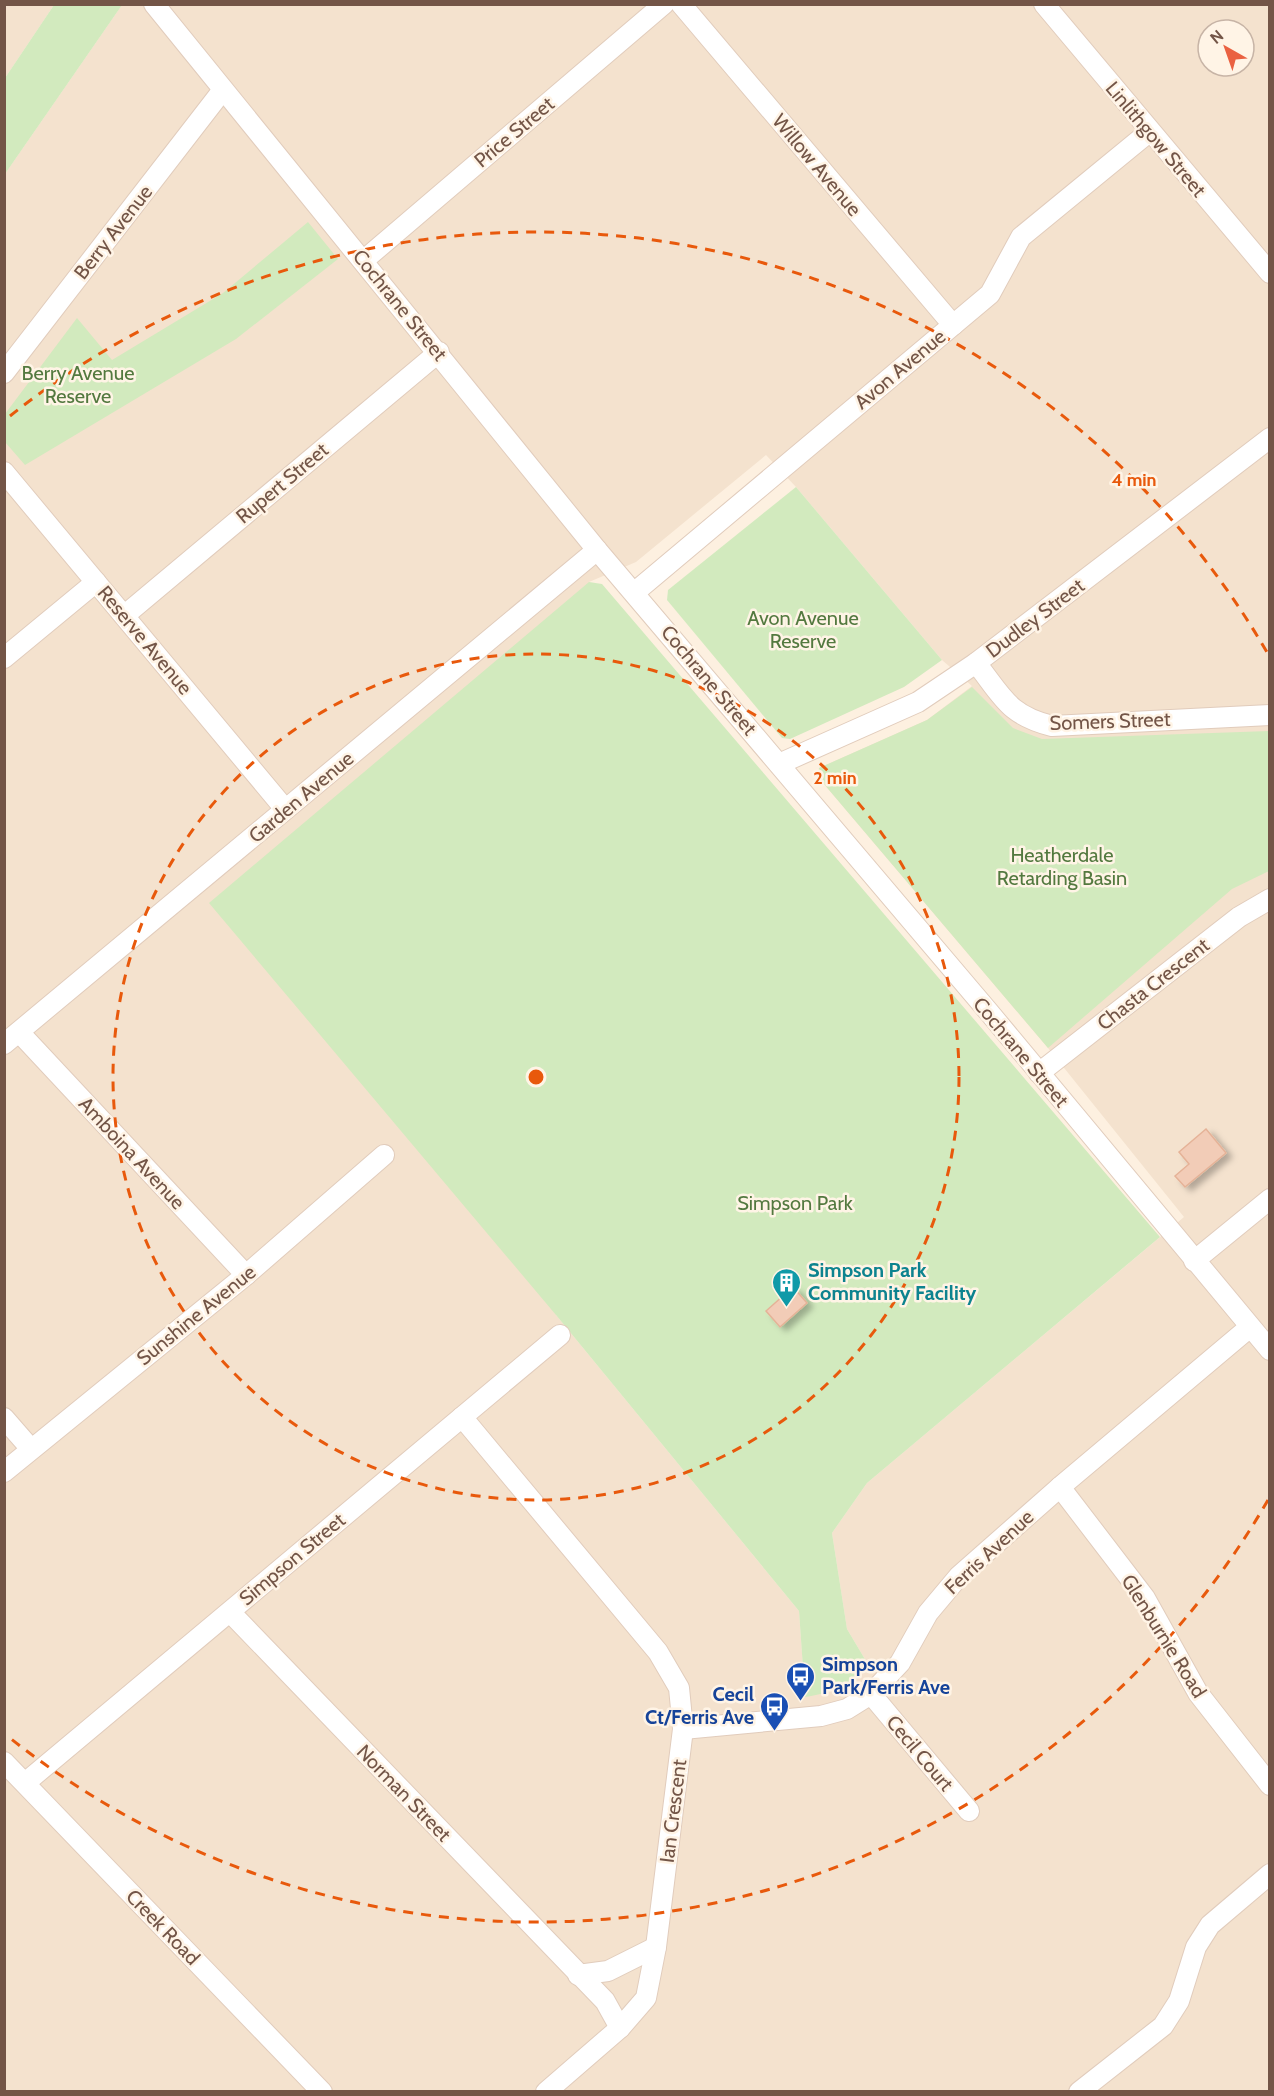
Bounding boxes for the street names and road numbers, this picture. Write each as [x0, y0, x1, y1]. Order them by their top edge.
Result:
street label: Linlithgow Street [1101, 76, 1211, 202]
street label: Price Street [469, 91, 559, 172]
street label: Willow Avenue [767, 109, 867, 221]
street label: Berry Avenue [69, 180, 157, 284]
street label: Cochrane Street [348, 245, 452, 366]
street label: Avon Avenue [850, 324, 950, 414]
street label: Rupert Street [231, 437, 333, 528]
street label: Dudley Street [981, 573, 1089, 663]
street label: Reserve Avenue [93, 581, 197, 699]
street label: Cochrane Street [656, 620, 762, 740]
street label: Somers Street [1049, 707, 1171, 735]
street label: Garden Avenue [244, 746, 358, 848]
street label: Chasta Crescent [1092, 933, 1214, 1035]
street label: Cochrane Street [968, 992, 1074, 1112]
street label: Amboina Avenue [74, 1092, 190, 1214]
street label: Sunshine Avenue [132, 1260, 260, 1370]
street label: Ferris Avenue [940, 1505, 1038, 1599]
street label: Simpson Street [234, 1508, 350, 1610]
street label: Glenburnie Road [1117, 1570, 1211, 1702]
street label: Cecil Court [881, 1710, 959, 1796]
street label: Norman Street [352, 1740, 456, 1847]
street label: Ian Crescent [655, 1758, 691, 1864]
street label: Creek Road [121, 1884, 205, 1970]

